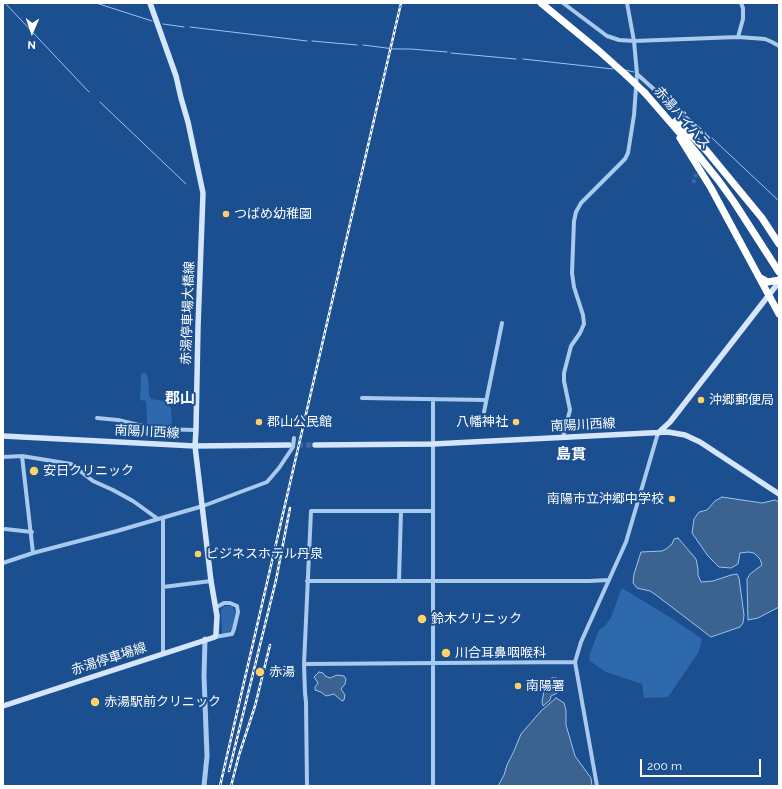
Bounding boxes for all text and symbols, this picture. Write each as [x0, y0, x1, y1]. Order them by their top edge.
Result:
north arrow [12, 12, 52, 52]
text: N [27, 38, 36, 51]
street label: 赤湯バイパス [651, 83, 713, 153]
place label: つばめ幼稚園 [234, 206, 312, 222]
marker: つばめ幼稚園 [221, 209, 231, 219]
street label: 赤湯停車場大橋線 [178, 261, 198, 365]
district label: 郡山 [165, 389, 195, 407]
place label: 沖郷郵便局 [709, 392, 774, 408]
marker: 沖郷郵便局 [696, 395, 706, 405]
place label: 郡山公民館 [267, 414, 332, 430]
place label: 八幡神社 [456, 414, 508, 430]
street label: 南陽川西線 [550, 416, 616, 434]
marker: 郡山公民館 [254, 417, 264, 427]
marker: 八幡神社 [511, 417, 521, 427]
street label: 南陽川西線 [114, 423, 180, 441]
district label: 島貫 [556, 445, 586, 463]
place label: 安日クリニック [43, 463, 134, 479]
marker: 安日クリニック [28, 465, 40, 477]
place label: 南陽市立沖郷中学校 [547, 491, 664, 507]
marker: 南陽市立沖郷中学校 [667, 494, 677, 504]
place label: ビジネスホテル丹泉 [206, 546, 323, 562]
marker: ビジネスホテル丹泉 [193, 549, 203, 559]
place label: 鈴木クリニック [431, 611, 522, 627]
marker: 鈴木クリニック [416, 613, 428, 625]
street label: 赤湯停車場線 [69, 640, 149, 678]
place label: 川合耳鼻咽喉科 [455, 645, 546, 661]
marker: 川合耳鼻咽喉科 [440, 647, 452, 659]
place label: 赤湯 [269, 664, 295, 680]
marker: 赤湯 [254, 666, 266, 678]
place label: 南陽署 [526, 678, 565, 694]
marker: 南陽署 [513, 681, 523, 691]
place label: 赤湯駅前クリニック [104, 694, 221, 710]
marker: 赤湯駅前クリニック [89, 696, 101, 708]
scale bar [642, 751, 763, 777]
text: 200 m [647, 759, 682, 773]

